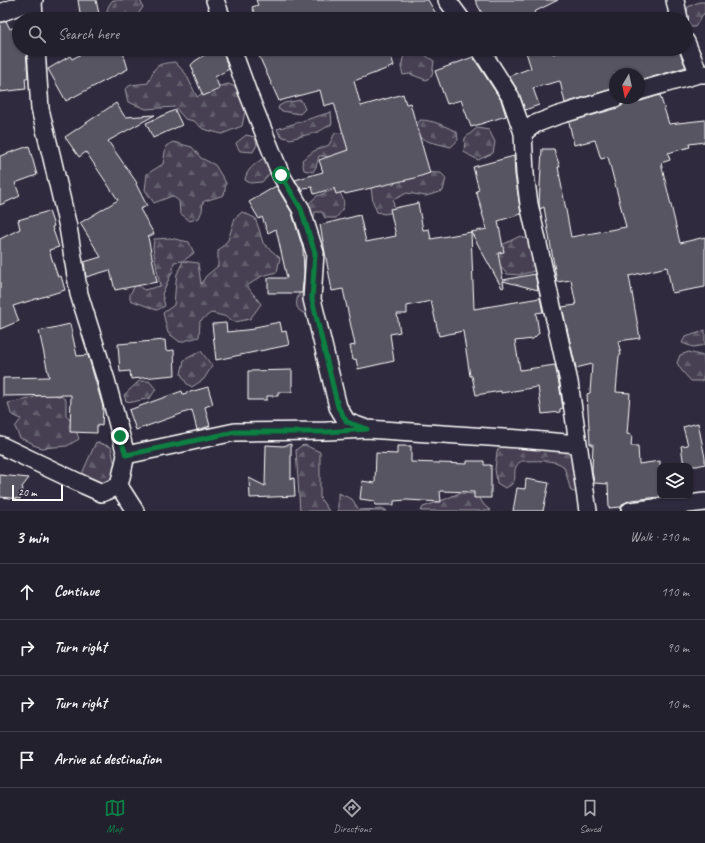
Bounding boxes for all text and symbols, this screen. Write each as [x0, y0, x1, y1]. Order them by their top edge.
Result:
search box [12, 12, 693, 56]
icon: search [26, 23, 48, 45]
text: Search here [58, 25, 119, 44]
north arrow [609, 68, 645, 104]
route start [272, 166, 290, 184]
route end [111, 427, 129, 445]
map controls [657, 463, 693, 499]
button: layers [657, 463, 693, 499]
scale bar [12, 483, 63, 502]
text: 20 m [18, 485, 37, 499]
text: 3 min [16, 527, 49, 548]
text: Walk · 210 m [630, 529, 689, 545]
icon: ahead [16, 581, 38, 603]
text: Continue [54, 582, 99, 601]
text: 110 m [661, 584, 689, 600]
icon: right [16, 637, 38, 659]
text: Turn right [54, 638, 107, 657]
text: 90 m [667, 640, 689, 656]
icon: right [16, 693, 38, 715]
text: Turn right [54, 694, 107, 713]
text: 10 m [667, 696, 689, 712]
icon: arrive [16, 749, 38, 771]
text: Arrive at destination [54, 750, 161, 769]
tab: Map [104, 797, 126, 835]
tab: Directions [333, 797, 372, 835]
tab: Saved [579, 797, 601, 835]

